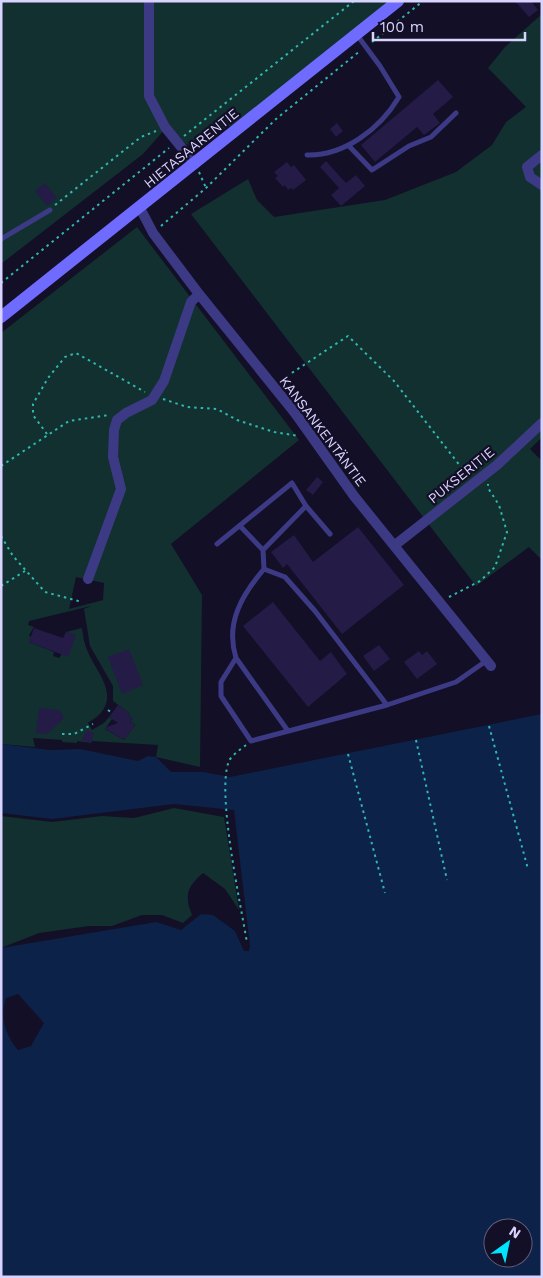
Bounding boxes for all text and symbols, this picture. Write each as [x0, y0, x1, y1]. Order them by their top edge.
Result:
scale bar [373, 10, 526, 42]
text: 100 m [380, 18, 424, 36]
street label: HIETASAARENTIE [140, 105, 242, 191]
street label: KANSANKENTÄNTIE [276, 373, 370, 489]
street label: PUKSERITIE [425, 443, 497, 506]
north arrow [483, 1218, 533, 1268]
text: N [506, 1223, 524, 1242]

